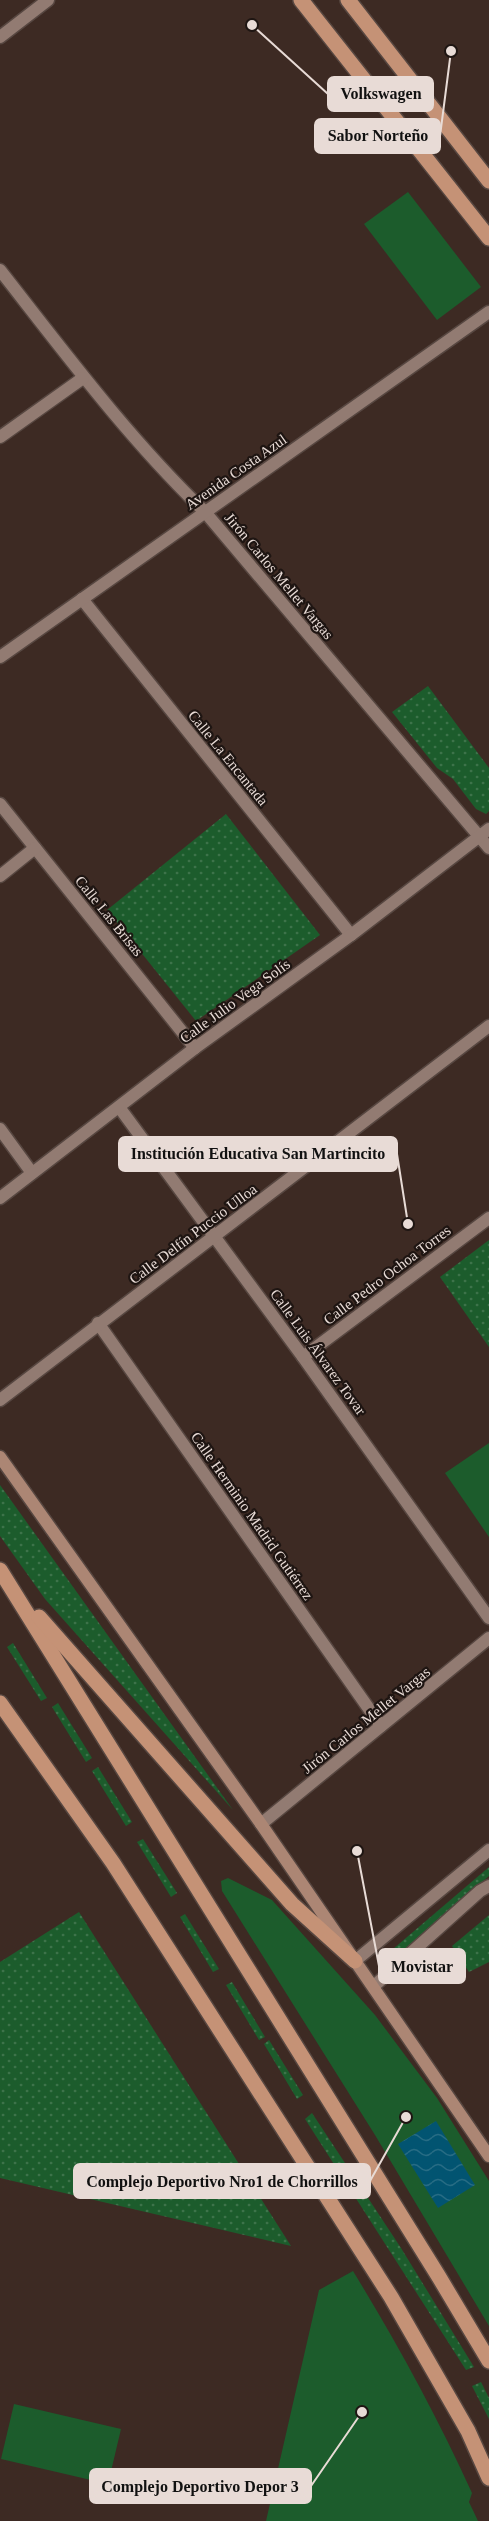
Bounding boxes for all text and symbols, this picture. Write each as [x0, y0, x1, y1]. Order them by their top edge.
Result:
callout: Volkswagen [328, 77, 433, 111]
text: Volkswagen [340, 85, 422, 103]
callout: Sabor Norteño [315, 119, 440, 153]
text: Sabor Norteño [328, 127, 428, 144]
street label: Avenida Costa Azul [182, 431, 290, 513]
street label: Jirón Carlos Mellet Vargas [221, 510, 337, 642]
street label: Calle La Encantada [185, 707, 271, 809]
street label: Calle Las Brisas [72, 873, 146, 959]
street label: Calle Julio Vega Solís [177, 956, 293, 1046]
callout: Institución Educativa San Martincito [119, 1137, 397, 1171]
text: Institución Educativa San Martincito [131, 1145, 385, 1162]
street label: Calle Delfín Puccio Ulloa [126, 1181, 260, 1287]
street label: Calle Pedro Ochoa Torres [320, 1222, 454, 1328]
street label: Calle Luis Álvarez Tovar [267, 1286, 369, 1418]
street label: Calle Herminio Madrid Gutiérrez [188, 1429, 316, 1603]
street label: Jirón Carlos Mellet Vargas [299, 1663, 433, 1777]
callout: Movistar [379, 1949, 465, 1983]
text: Movistar [391, 1958, 453, 1975]
callout: Complejo Deportivo Nro1 de Chorrillos [74, 2164, 370, 2198]
text: Complejo Deportivo Nro1 de Chorrillos [86, 2173, 358, 2191]
callout: Complejo Deportivo Depor 3 [90, 2469, 311, 2503]
text: Complejo Deportivo Depor 3 [101, 2478, 299, 2496]

